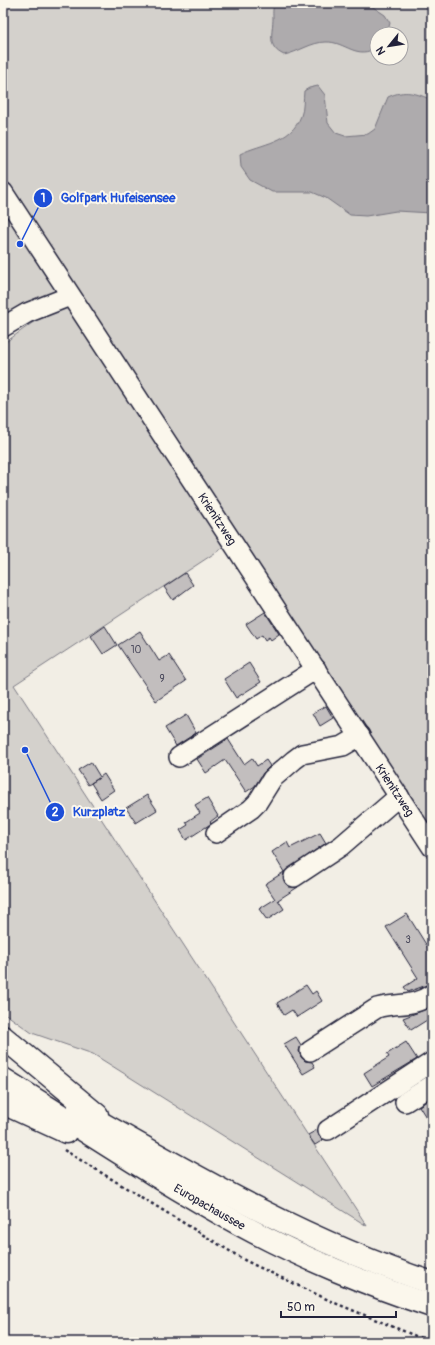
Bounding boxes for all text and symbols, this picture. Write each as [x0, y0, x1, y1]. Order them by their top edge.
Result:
north arrow [369, 26, 409, 66]
text: N [373, 44, 388, 57]
callout: Golfpark Hufeisensee [33, 185, 183, 210]
text: Golfpark Hufeisensee [61, 190, 176, 206]
text: 1 [41, 191, 45, 206]
street label: Krienitzweg [194, 490, 239, 548]
house number: 10 [131, 644, 142, 656]
house number: 9 [159, 673, 165, 685]
street label: Krienitzweg [372, 761, 417, 819]
callout: Kurzplatz [45, 799, 133, 824]
text: Kurzplatz [73, 804, 126, 820]
text: 2 [52, 805, 59, 820]
house number: 3 [405, 934, 411, 946]
street label: Europachaussee [171, 1181, 248, 1234]
scale bar [281, 1293, 396, 1319]
text: 50 m [287, 1300, 315, 1315]

